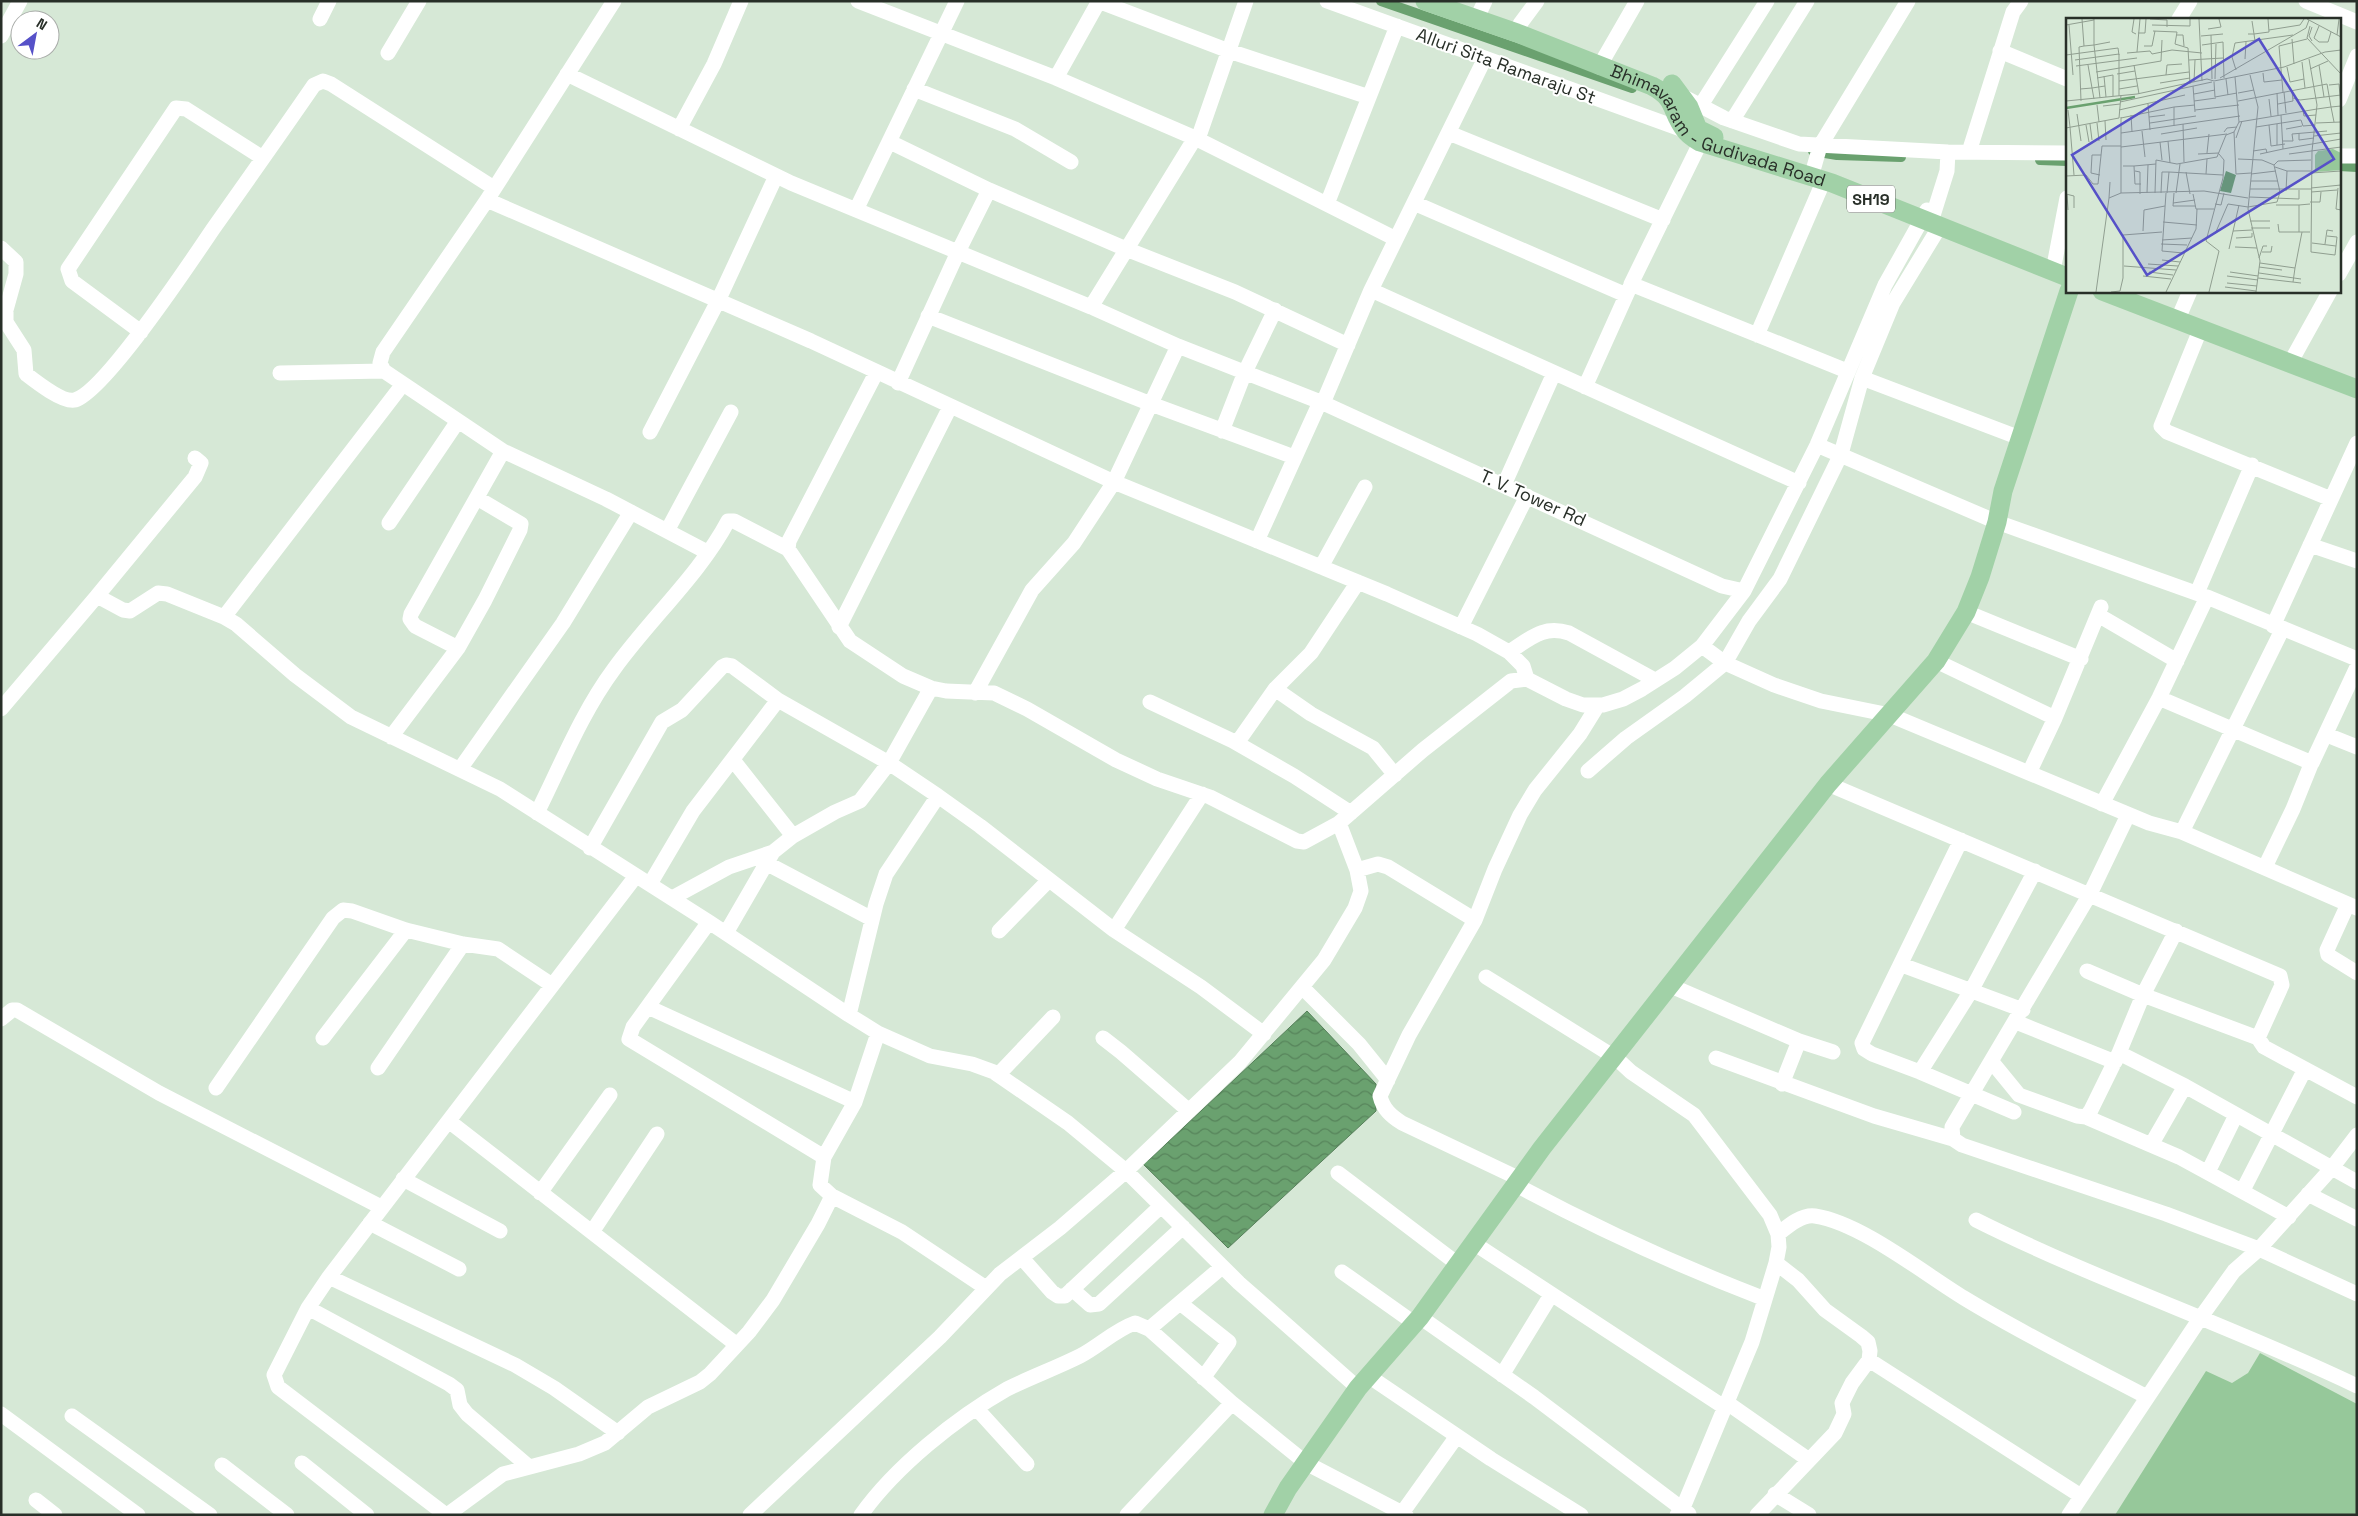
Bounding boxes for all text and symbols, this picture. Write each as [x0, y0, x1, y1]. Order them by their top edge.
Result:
north arrow [10, 10, 60, 60]
text: N [33, 14, 51, 34]
inset map [2066, 18, 2340, 292]
street label: Alluri Sita Ramaraju St [1413, 22, 1599, 109]
street label: Bhimavaram - Gudivada Road [1607, 59, 1829, 191]
road number: SH19 [1847, 185, 1895, 212]
street label: T. V. Tower Rd [1476, 464, 1590, 531]

